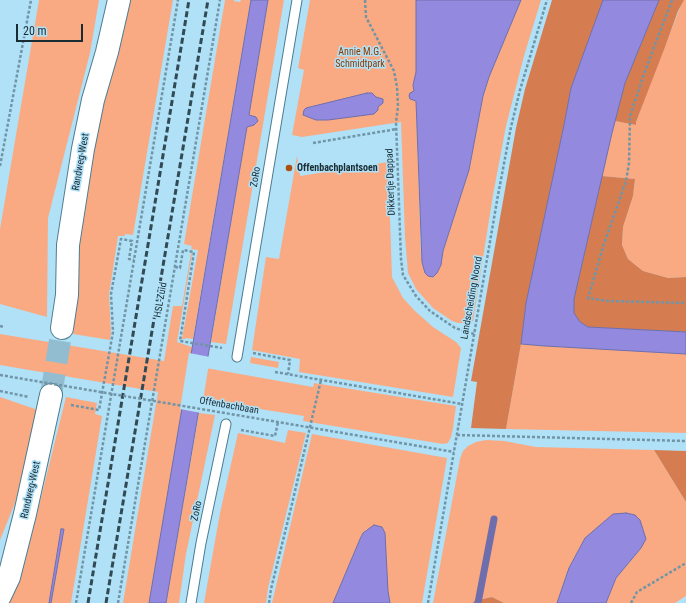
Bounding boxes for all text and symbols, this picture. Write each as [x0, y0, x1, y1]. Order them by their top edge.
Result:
scale bar [18, 16, 85, 42]
text: 20 m [23, 24, 47, 38]
park label: Annie M.G. Schmidtpark [335, 46, 385, 70]
street label: Randweg-West [70, 132, 92, 192]
street label: Dikkertje Dappad [384, 148, 398, 216]
place label: Offenbachplantsoen [297, 162, 378, 174]
marker: Offenbachplantsoen [284, 163, 294, 173]
street label: ZoRo [248, 166, 264, 188]
street label: Landscheiding Noord [459, 256, 485, 340]
street label: HSL-Zuid [152, 281, 170, 319]
street label: Offenbachbaan [198, 395, 260, 417]
street label: Randweg-West [19, 460, 43, 520]
street label: ZoRo [189, 500, 205, 522]

